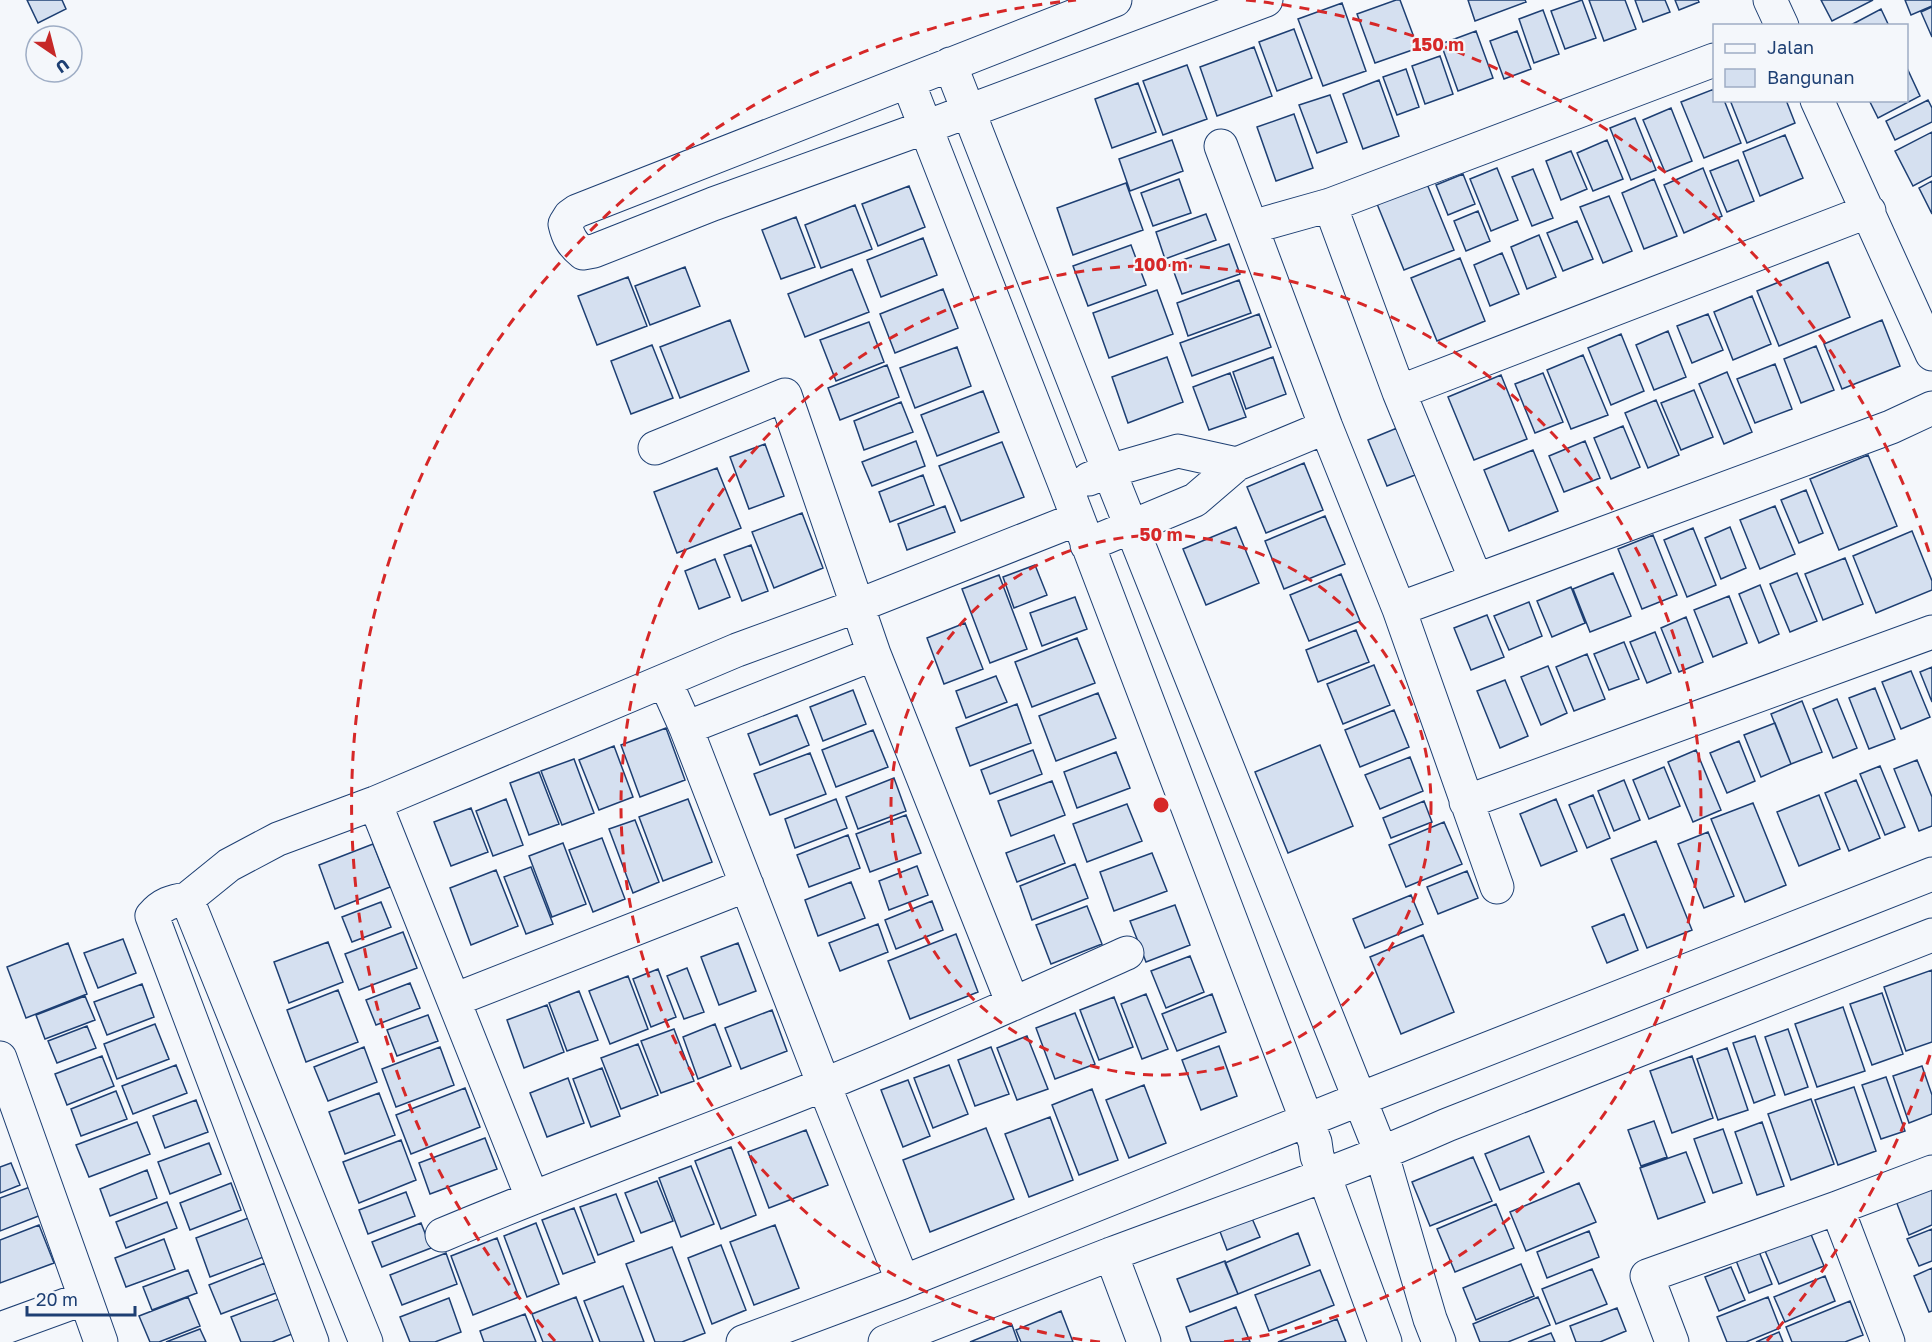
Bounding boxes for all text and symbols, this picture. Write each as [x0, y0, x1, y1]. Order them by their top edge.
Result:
north arrow [24, 24, 84, 84]
legend [1713, 24, 1908, 102]
text: 150 m [1412, 33, 1464, 55]
text: Jalan [1767, 36, 1814, 58]
text: U [52, 55, 73, 78]
text: Bangunan [1767, 66, 1855, 88]
text: 100 m [1135, 253, 1187, 275]
text: 50 m [1140, 523, 1182, 545]
centre of rings [1151, 795, 1171, 815]
scale bar [27, 1279, 135, 1317]
text: 20 m [36, 1288, 78, 1310]

